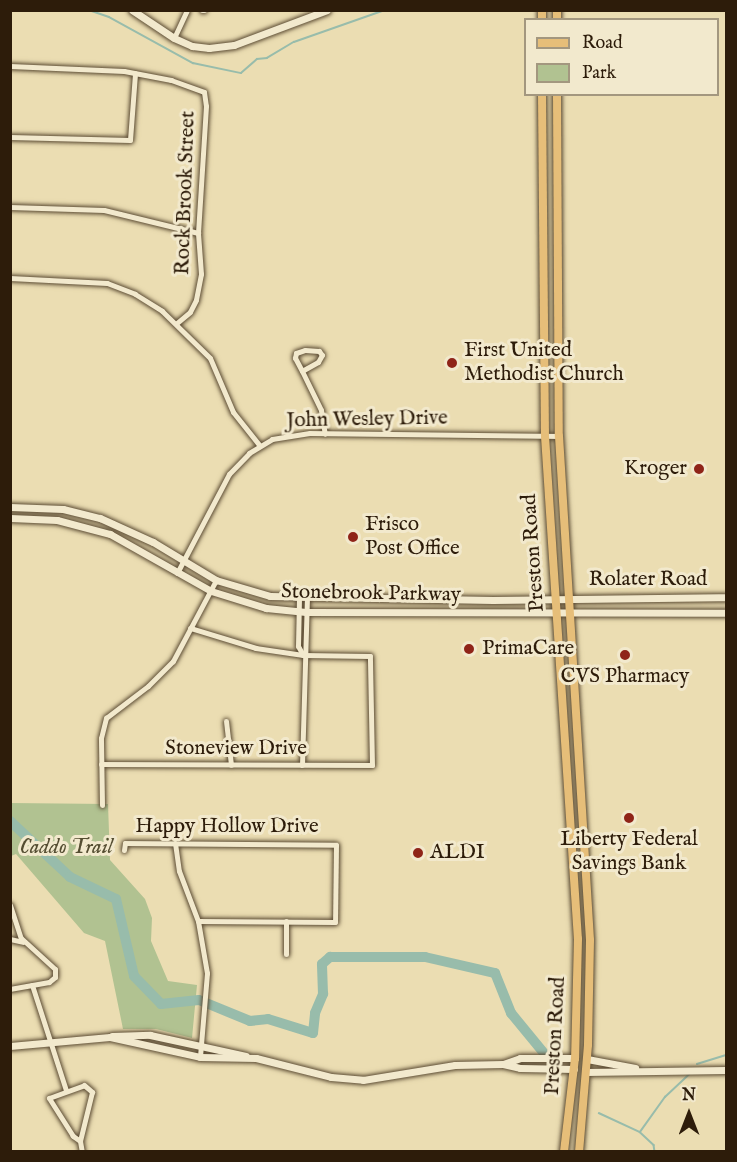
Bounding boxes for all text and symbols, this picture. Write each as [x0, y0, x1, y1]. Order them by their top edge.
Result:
legend [524, 18, 719, 96]
text: Road [582, 32, 623, 55]
text: Park [582, 62, 616, 85]
street label: Rock Brook Street [171, 111, 201, 275]
place label: First United Methodist Church [464, 338, 624, 388]
marker: First United Methodist Church [445, 356, 459, 370]
street label: John Wesley Drive [286, 406, 448, 434]
place label: Kroger [624, 456, 687, 482]
marker: Kroger [692, 462, 706, 476]
street label: Preston Road [517, 493, 551, 613]
place label: Frisco Post Office [365, 512, 460, 562]
marker: Frisco Post Office [346, 530, 360, 544]
street label: Rolater Road [589, 567, 707, 593]
street label: Stonebrook Parkway [281, 580, 461, 608]
place label: PrimaCare [482, 636, 574, 662]
marker: PrimaCare [460, 640, 478, 658]
marker: CVS Pharmacy [618, 648, 632, 662]
place label: CVS Pharmacy [561, 664, 689, 690]
street label: Stoneview Drive [165, 736, 307, 762]
marker: Liberty Federal Savings Bank [622, 811, 636, 825]
street label: Happy Hollow Drive [135, 814, 319, 840]
place label: Liberty Federal Savings Bank [560, 827, 698, 877]
park label: Caddo Trail [19, 835, 113, 861]
place label: ALDI [430, 840, 485, 866]
marker: ALDI [411, 846, 425, 860]
street label: Preston Road [540, 976, 572, 1096]
north arrow [659, 1084, 719, 1144]
text: N [682, 1086, 696, 1106]

